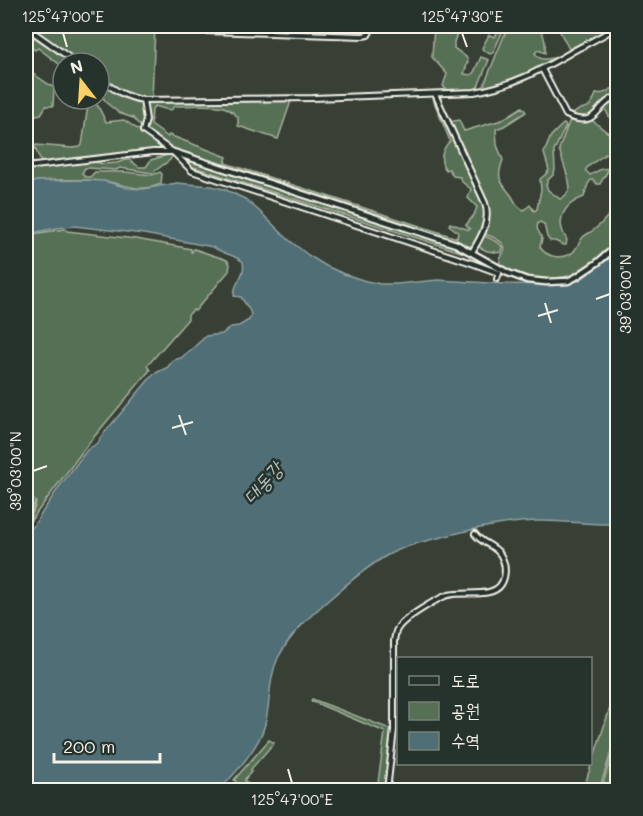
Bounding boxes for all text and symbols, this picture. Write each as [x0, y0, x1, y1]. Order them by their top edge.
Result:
text: 125°47'00"E [22, 6, 105, 26]
text: 125°47'30"E [421, 6, 503, 26]
north arrow [51, 51, 111, 111]
text: N [68, 54, 85, 78]
text: 39°03'00"N [615, 254, 635, 334]
text: 39°03'00"N [5, 431, 25, 511]
water label: 대동강 [236, 454, 290, 509]
legend [397, 657, 592, 765]
text: 도로 [451, 668, 480, 692]
text: 공원 [451, 698, 480, 722]
scale bar [54, 726, 160, 764]
text: 수역 [451, 728, 480, 752]
text: 200 m [63, 734, 115, 758]
text: 125°47'00"E [251, 789, 334, 809]

